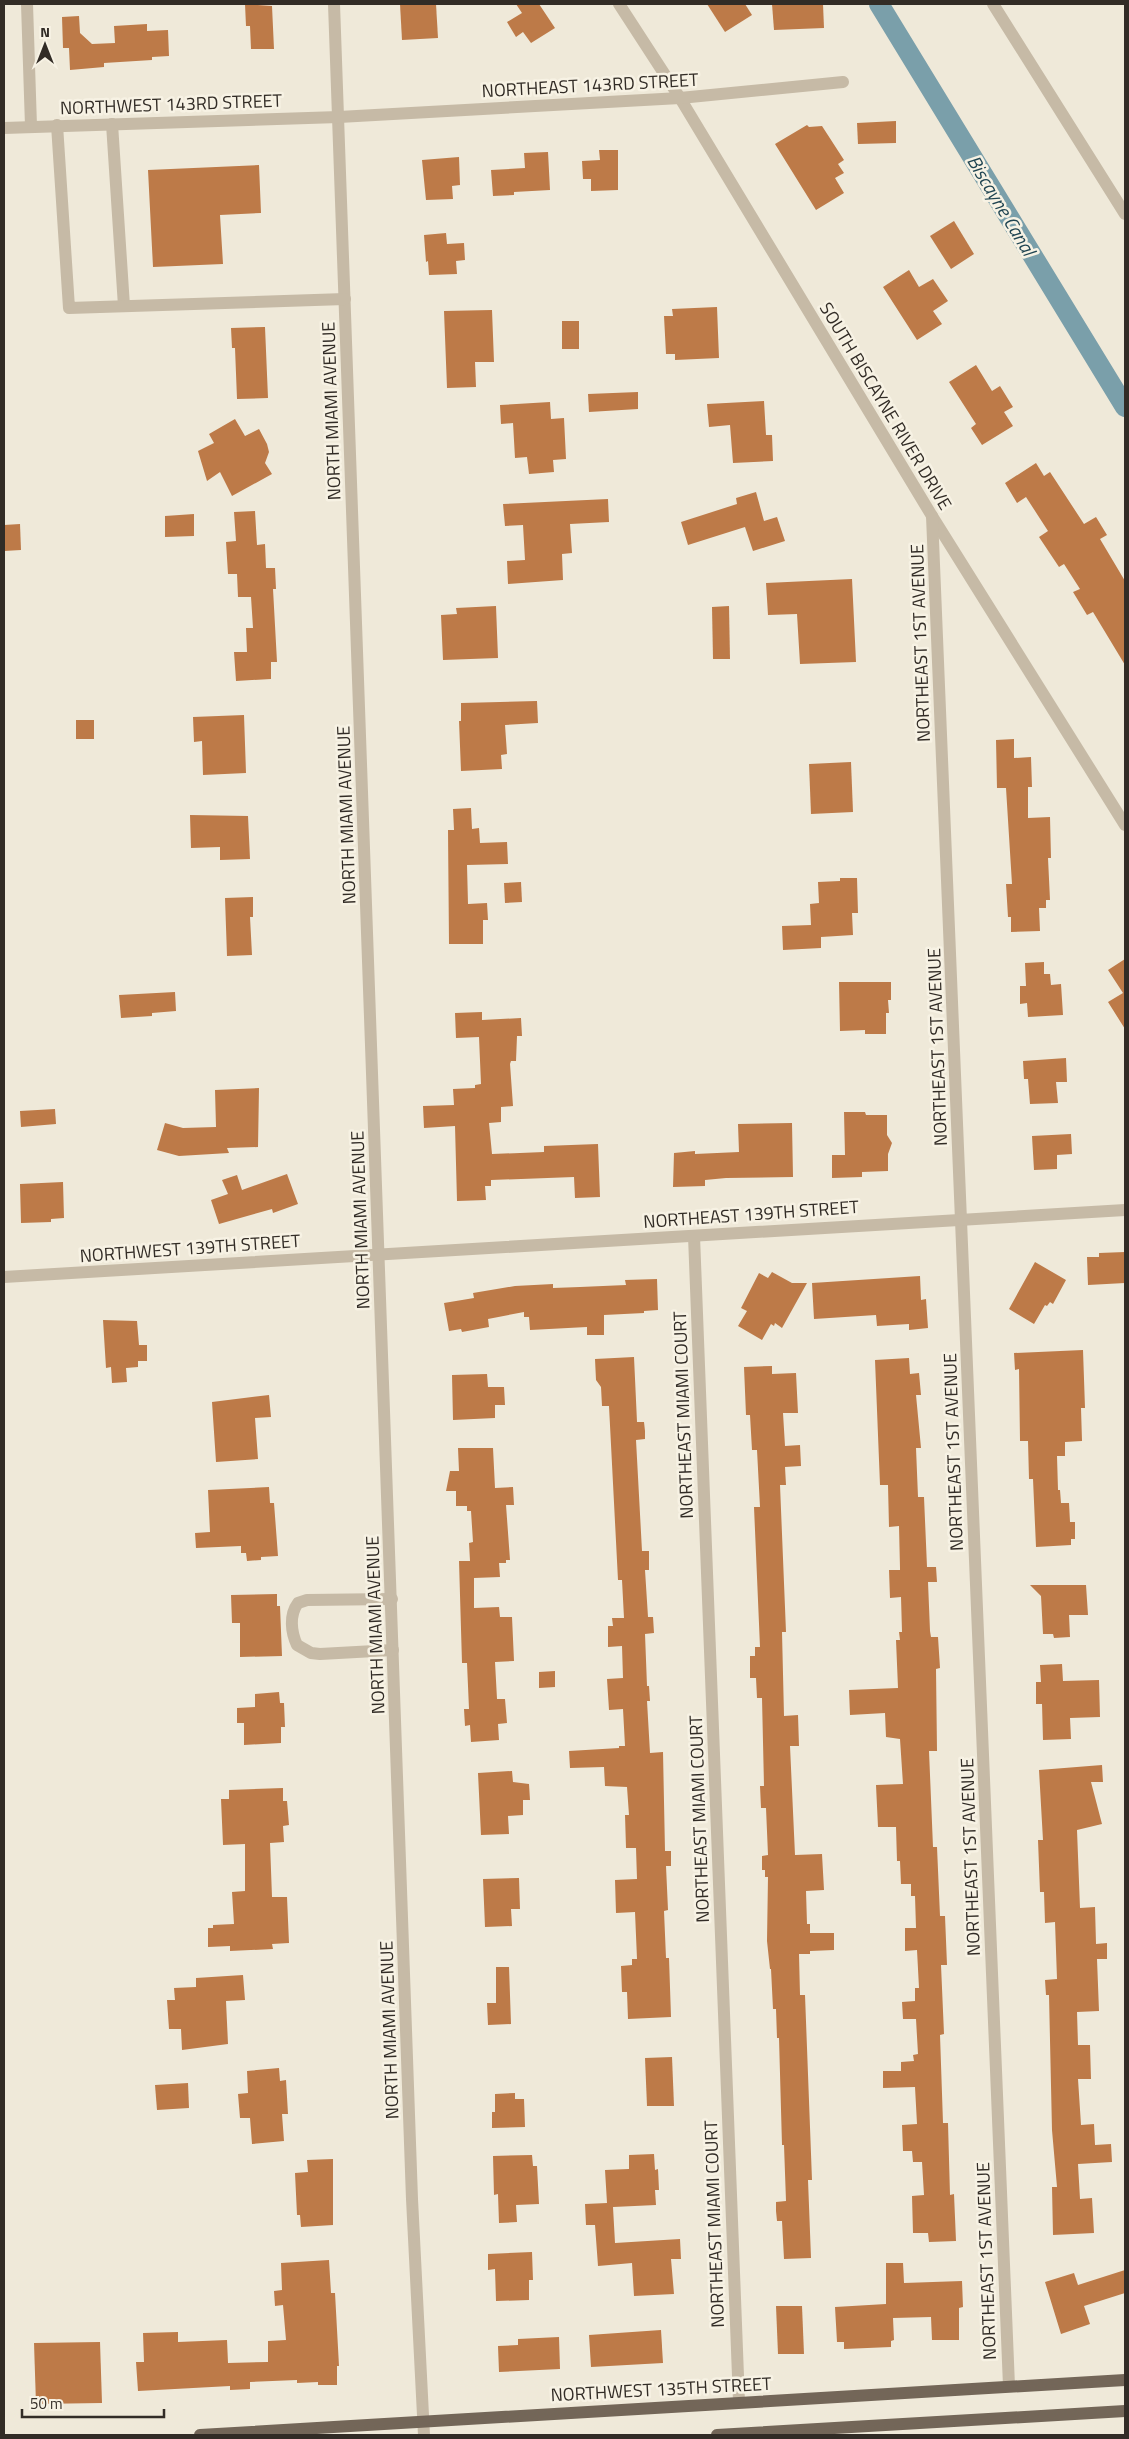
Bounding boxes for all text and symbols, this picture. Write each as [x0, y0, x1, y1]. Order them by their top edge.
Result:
north arrow [20, 20, 70, 70]
text: N [40, 21, 50, 42]
street label: NORTHEAST 143RD STREET [481, 66, 700, 104]
street label: NORTHWEST 143RD STREET [59, 87, 283, 121]
water label: Biscayne Canal [960, 149, 1045, 263]
street label: SOUTH BISCAYNE RIVER DRIVE [813, 297, 959, 515]
street label: NORTH MIAMI AVENUE [314, 321, 348, 501]
street label: NORTHEAST 1ST AVENUE [903, 544, 937, 742]
street label: NORTH MIAMI AVENUE [329, 725, 363, 905]
street label: NORTHEAST 1ST AVENUE [920, 948, 954, 1146]
street label: NORTH MIAMI AVENUE [343, 1130, 377, 1310]
street label: NORTHEAST 139TH STREET [642, 1193, 860, 1235]
street label: NORTHWEST 139TH STREET [79, 1227, 302, 1269]
street label: NORTHEAST MIAMI COURT [666, 1310, 700, 1519]
street label: NORTHEAST 1ST AVENUE [936, 1353, 970, 1551]
street label: NORTH MIAMI AVENUE [358, 1535, 392, 1715]
street label: NORTHEAST MIAMI COURT [682, 1714, 716, 1923]
street label: NORTHEAST 1ST AVENUE [953, 1758, 987, 1956]
street label: NORTH MIAMI AVENUE [372, 1940, 406, 2120]
street label: NORTHEAST MIAMI COURT [697, 2119, 731, 2328]
street label: NORTHEAST 1ST AVENUE [969, 2162, 1003, 2360]
street label: NORTHWEST 135TH STREET [550, 2370, 773, 2408]
scale bar [22, 2386, 165, 2418]
text: 50 m [30, 2392, 63, 2415]

